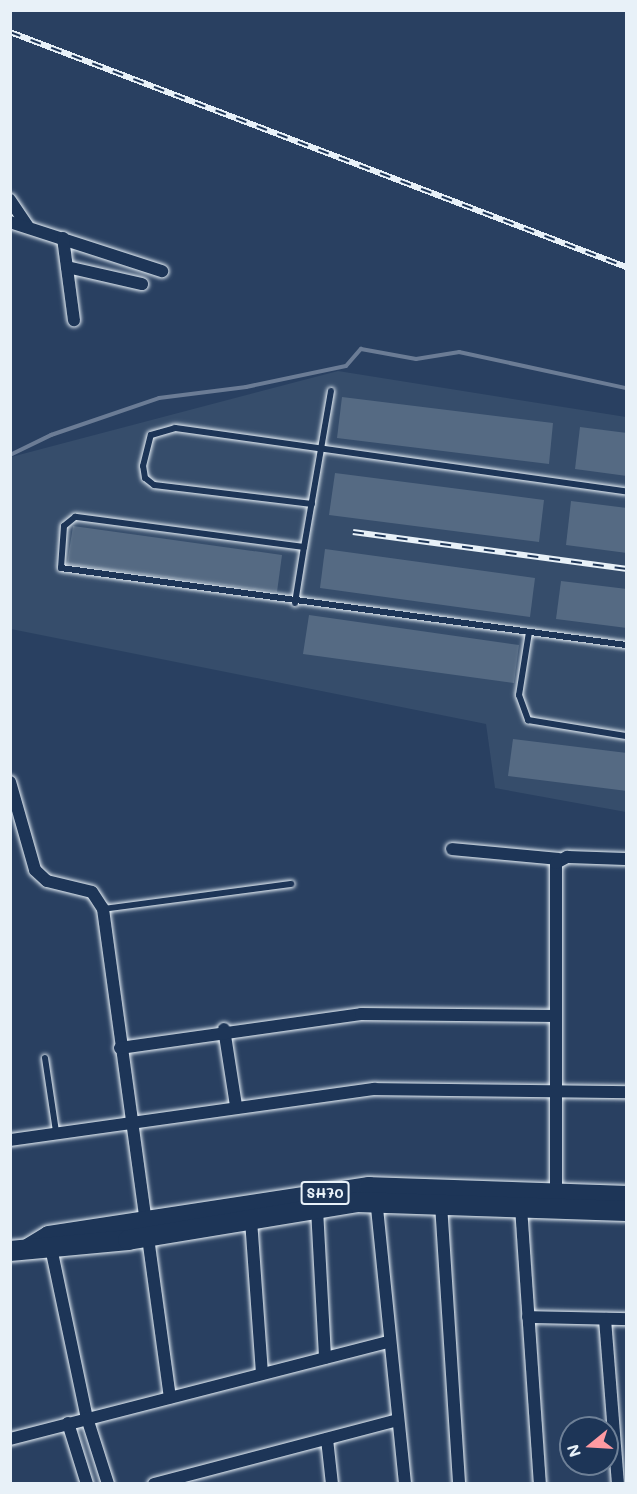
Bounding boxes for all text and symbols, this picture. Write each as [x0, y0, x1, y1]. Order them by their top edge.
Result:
road number: SH70 [300, 1182, 350, 1204]
north arrow [559, 1416, 619, 1476]
text: N [561, 1442, 585, 1460]

